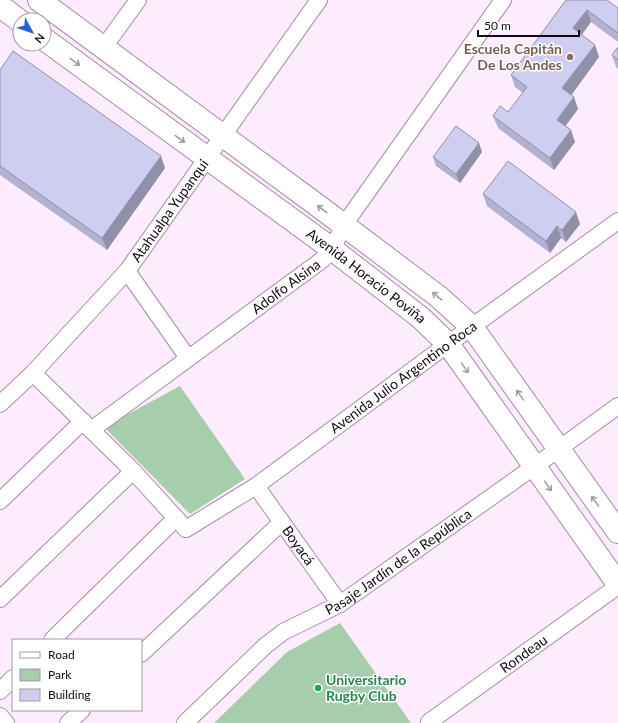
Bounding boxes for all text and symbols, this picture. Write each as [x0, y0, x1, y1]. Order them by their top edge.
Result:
north arrow [12, 12, 52, 52]
scale bar [478, 12, 579, 38]
text: 50 m [484, 18, 511, 33]
text: N [32, 31, 48, 46]
place label: Escuela Capitán De Los Andes [464, 40, 562, 73]
marker: Escuela Capitán De Los Andes [565, 52, 575, 62]
one-way arrow [70, 57, 81, 66]
one-way arrow [175, 134, 186, 143]
street label: Atahualpa Yupanqui [127, 156, 212, 265]
one-way arrow [317, 204, 328, 213]
street label: Avenida Horacio Poviña [303, 224, 430, 327]
street label: Adolfo Alsina [248, 255, 323, 317]
one-way arrow [431, 292, 442, 300]
street label: Avenida Julio Argentino Roca [326, 317, 480, 437]
one-way arrow [461, 362, 469, 373]
one-way arrow [516, 390, 524, 401]
one-way arrow [544, 480, 552, 491]
one-way arrow [591, 495, 599, 506]
street label: Pasaje Jardín de la República [322, 505, 474, 618]
street label: Boyacá [279, 522, 319, 568]
street label: Rondeau [496, 631, 550, 676]
legend [12, 639, 142, 711]
text: Road [48, 647, 75, 662]
text: Park [48, 667, 72, 682]
place label: Universitario Rugby Club [326, 671, 406, 704]
marker: Universitario Rugby Club [313, 683, 323, 693]
text: Building [48, 687, 91, 702]

